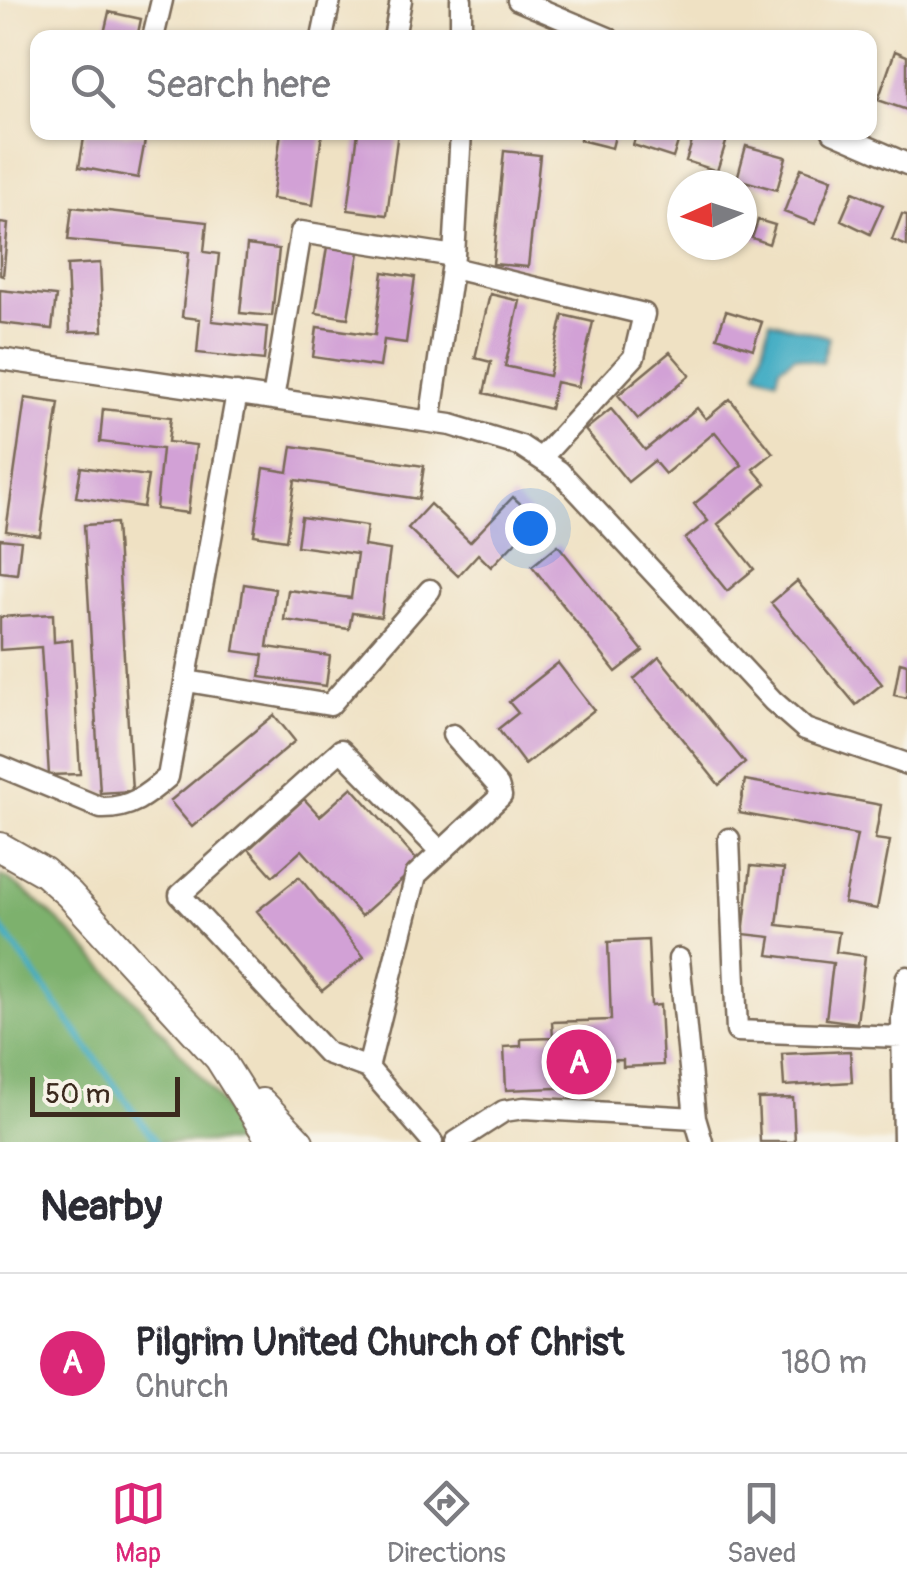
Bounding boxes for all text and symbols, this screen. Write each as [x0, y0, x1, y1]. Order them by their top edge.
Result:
search box [30, 30, 877, 140]
icon: search [65, 58, 120, 113]
text: Search here [145, 61, 331, 109]
north arrow [667, 170, 757, 260]
your location [505, 503, 556, 554]
pin: A [546, 1024, 612, 1100]
scale bar [30, 1072, 180, 1116]
text: 50 m [45, 1077, 110, 1112]
text: Nearby [40, 1181, 162, 1233]
text: Pilgrim United Church of Christ [135, 1319, 624, 1367]
text: A [62, 1343, 83, 1383]
text: 180 m [781, 1343, 867, 1383]
text: Church [135, 1367, 229, 1407]
tab: Map [111, 1476, 166, 1571]
tab: Directions [387, 1476, 506, 1571]
tab: Saved [727, 1476, 796, 1571]

